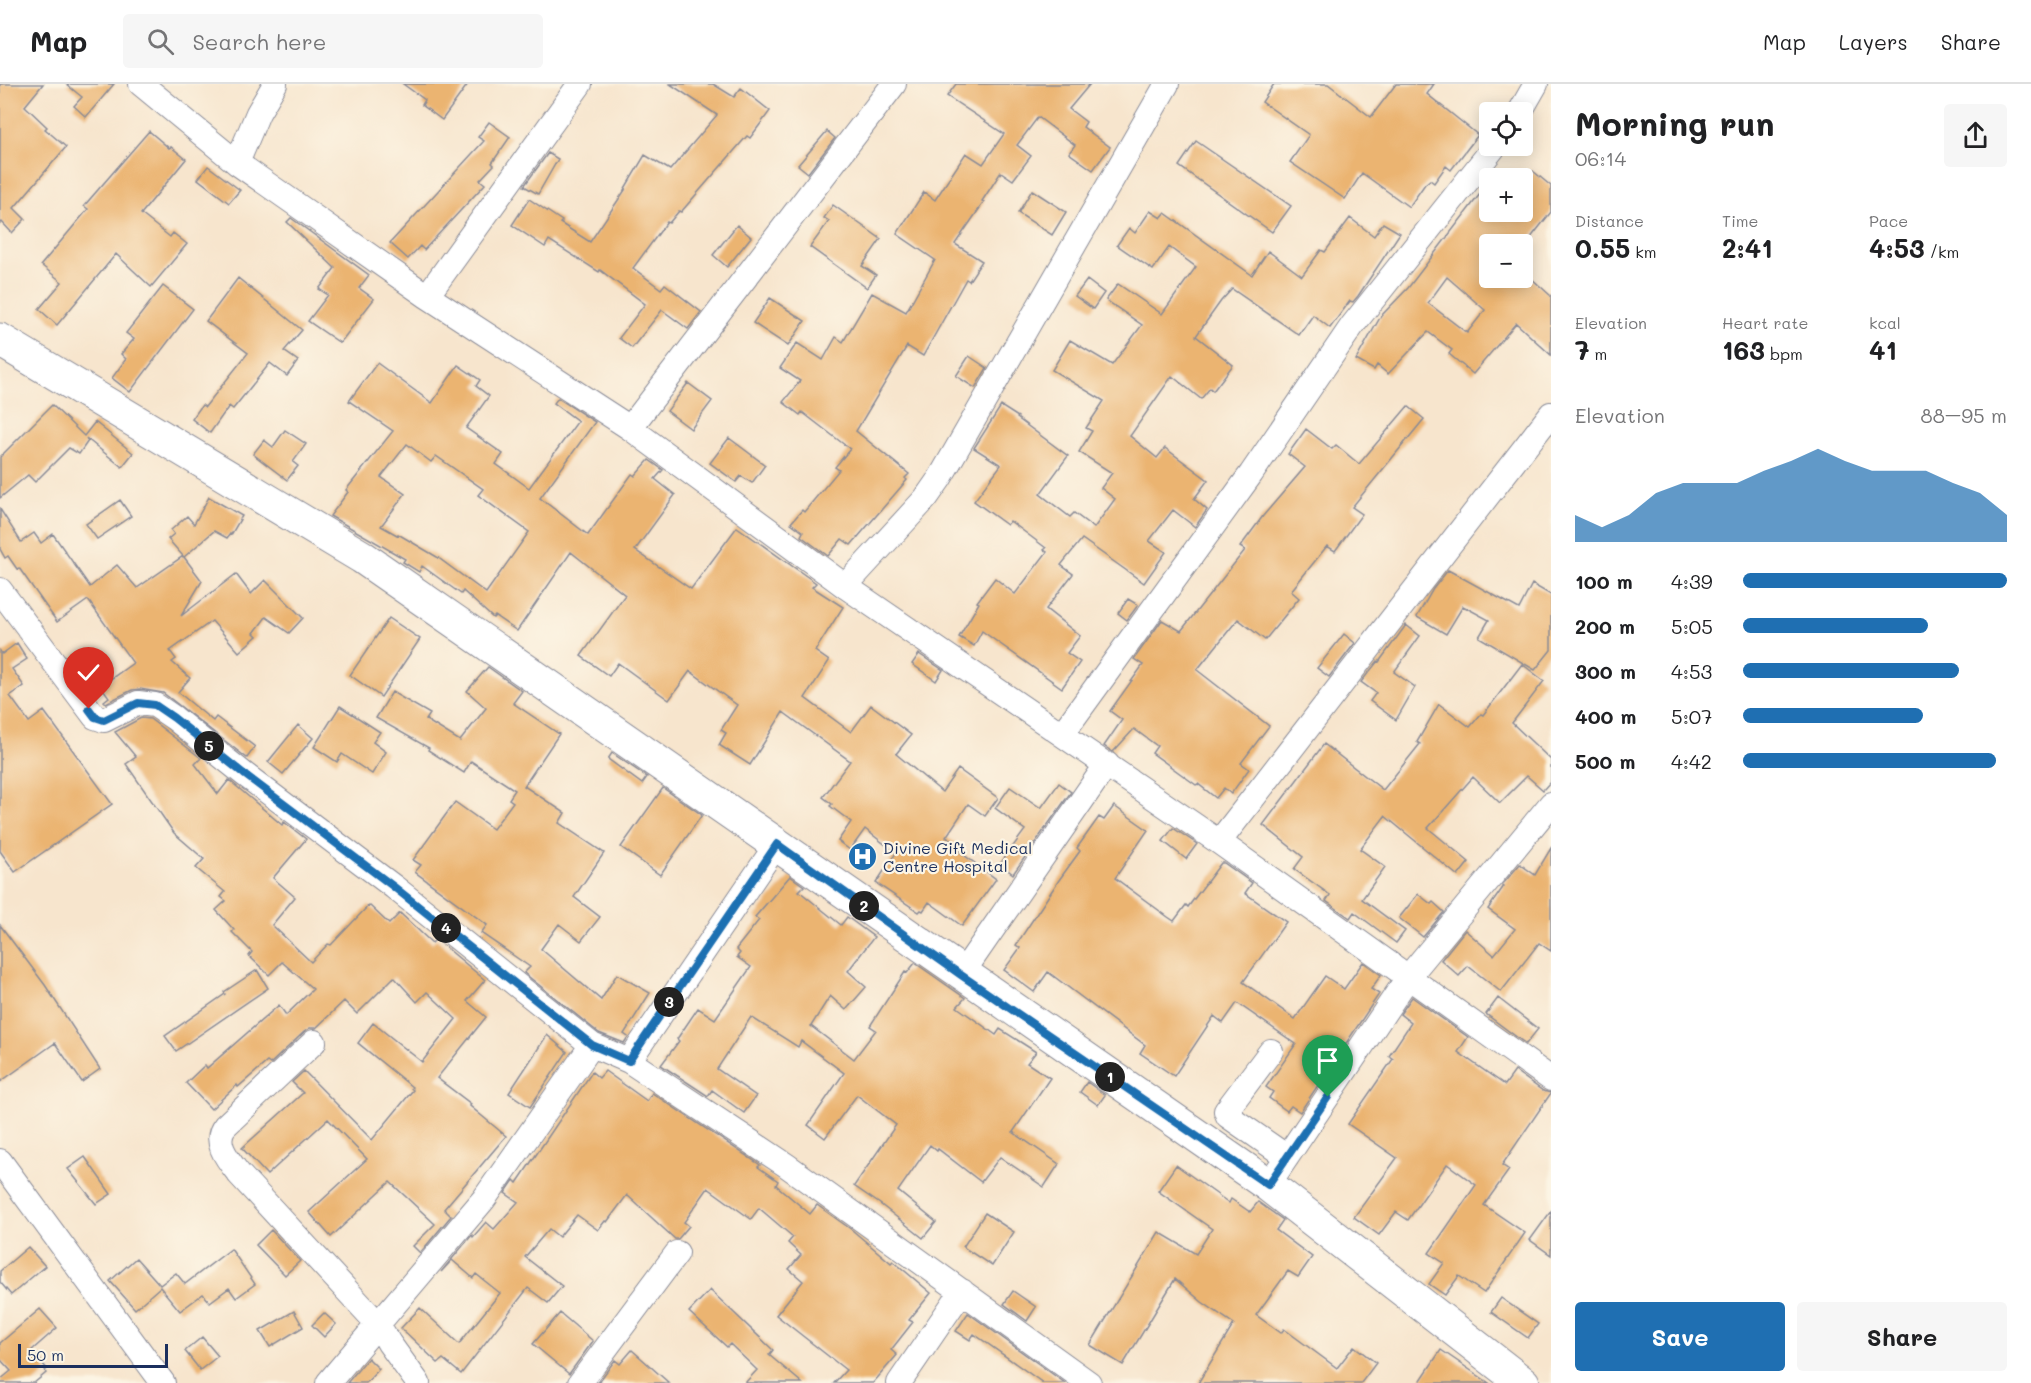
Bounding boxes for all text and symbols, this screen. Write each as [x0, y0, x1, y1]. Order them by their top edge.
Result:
search box [123, 14, 543, 68]
text: Map [30, 23, 87, 59]
icon: search [144, 25, 177, 58]
text: Search here [192, 27, 326, 56]
text: Map [1763, 28, 1806, 55]
text: Layers [1839, 28, 1908, 55]
text: Share [1941, 28, 2001, 55]
text: Morning run [1575, 101, 1775, 144]
map controls [1479, 102, 1533, 288]
button: locate [1479, 102, 1533, 156]
button: share [1944, 104, 2007, 167]
text: 06:14 [1575, 145, 1626, 171]
button: + [1479, 168, 1533, 222]
text: Distance [1575, 210, 1644, 231]
text: Time [1722, 210, 1758, 231]
text: Pace [1869, 210, 1908, 231]
text: 0.55 [1575, 231, 1630, 265]
text: 2:41 [1722, 231, 1773, 265]
text: 4:53 [1869, 231, 1925, 265]
button: − [1479, 234, 1533, 288]
text: km [1630, 241, 1656, 262]
text: /km [1925, 241, 1959, 262]
text: Elevation [1575, 312, 1647, 333]
text: Heart rate [1722, 312, 1808, 333]
text: kcal [1869, 312, 1901, 333]
text: 7 [1575, 333, 1589, 367]
text: 163 [1722, 333, 1765, 367]
text: 41 [1869, 333, 1897, 367]
text: m [1589, 343, 1607, 364]
text: bpm [1765, 343, 1803, 364]
text: Elevation [1575, 402, 1665, 428]
text: 88–95 m [1921, 402, 2007, 428]
text: 100 m [1575, 568, 1633, 594]
text: 4:39 [1671, 568, 1712, 594]
text: 200 m [1575, 613, 1635, 639]
text: 5:05 [1671, 613, 1713, 639]
pin [63, 647, 114, 709]
icon: check [72, 656, 105, 689]
text: 300 m [1575, 658, 1636, 684]
text: 4:53 [1671, 658, 1712, 684]
text: 400 m [1575, 703, 1636, 729]
text: 5:07 [1671, 703, 1712, 729]
pin: 5 [194, 731, 224, 761]
text: 5 [204, 735, 214, 756]
text: 500 m [1575, 748, 1635, 774]
text: 4:42 [1671, 748, 1712, 774]
place label: Divine Gift Medical Centre Hospital [883, 837, 1032, 876]
hospital icon: Divine Gift Medical Centre Hospital [846, 841, 878, 873]
pin: 2 [849, 891, 879, 921]
text: 2 [860, 895, 868, 916]
pin: 4 [431, 913, 461, 943]
text: 4 [441, 917, 451, 938]
pin: 3 [654, 987, 684, 1017]
text: 3 [664, 991, 674, 1012]
pin [1302, 1035, 1353, 1097]
icon: arrive [1311, 1044, 1344, 1077]
pin: 1 [1095, 1062, 1125, 1092]
text: 1 [1106, 1066, 1114, 1087]
button: Save [1575, 1302, 1785, 1371]
button: Share [1797, 1302, 2007, 1371]
scale bar [18, 1341, 168, 1368]
text: 50 m [27, 1344, 64, 1365]

